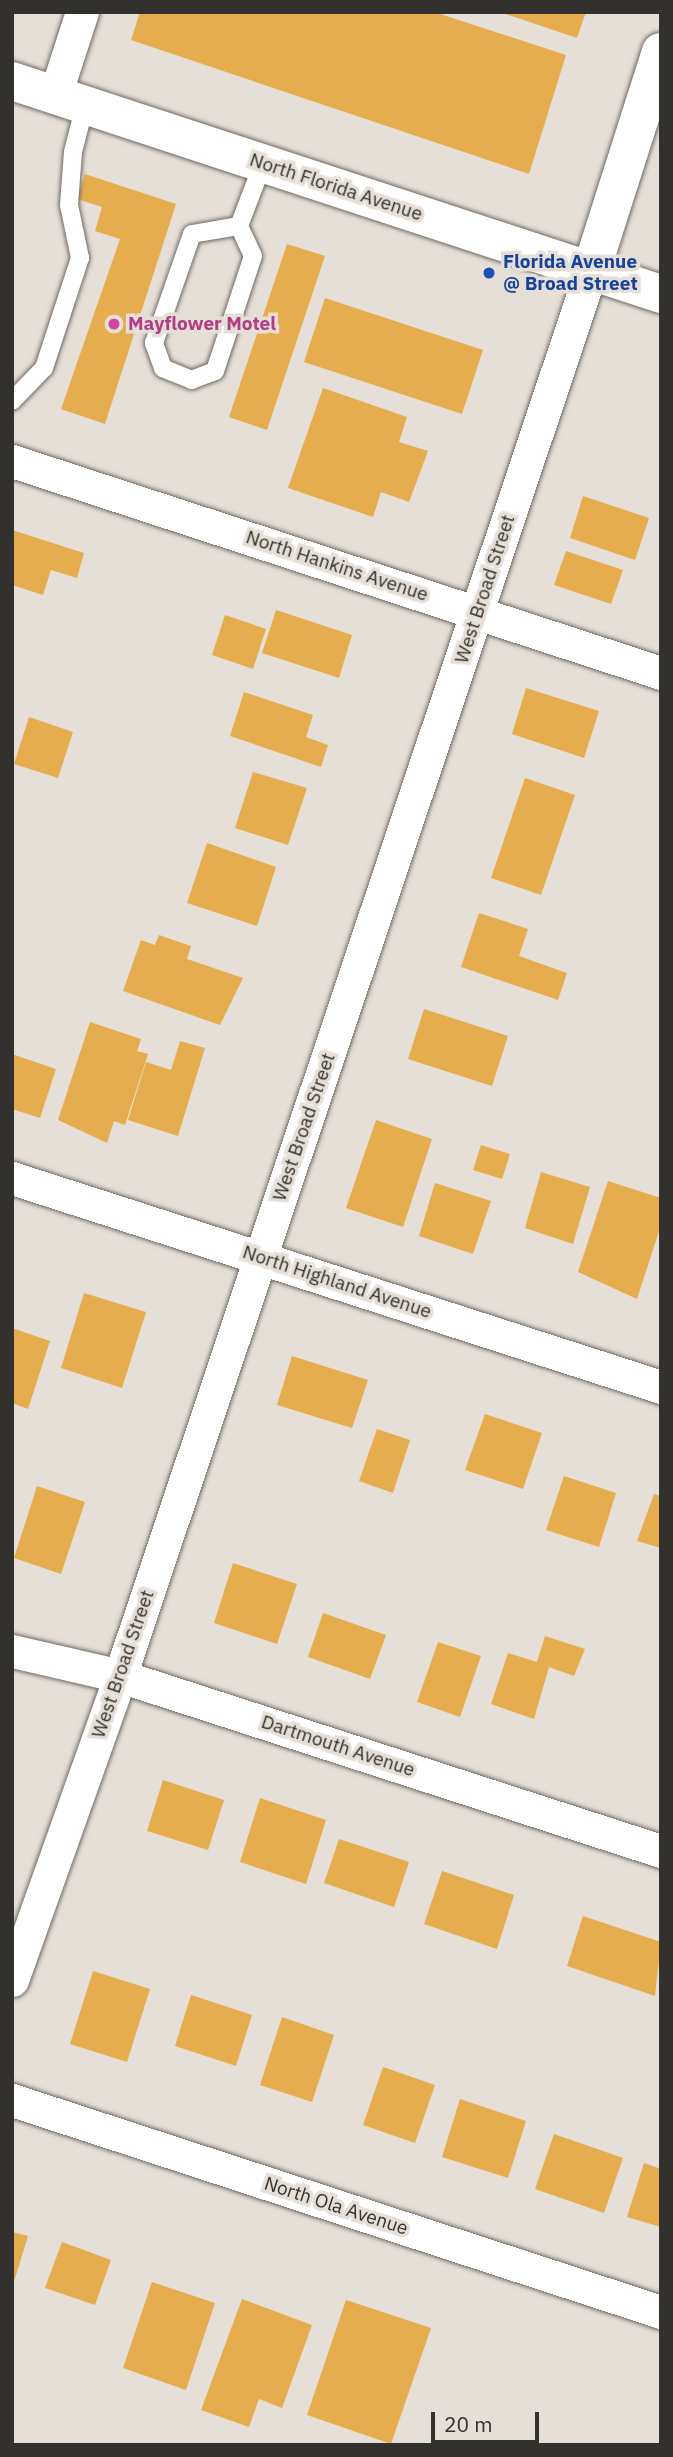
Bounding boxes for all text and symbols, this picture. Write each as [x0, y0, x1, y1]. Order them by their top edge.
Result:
street label: North Florida Avenue [247, 148, 425, 226]
place label: Florida Avenue @ Broad Street [503, 251, 638, 295]
marker: Florida Avenue @ Broad Street [481, 265, 497, 281]
place label: Mayflower Motel [128, 313, 276, 335]
marker: Mayflower Motel [106, 316, 122, 332]
street label: West Broad Street [450, 512, 520, 666]
street label: North Hankins Avenue [243, 526, 431, 606]
street label: West Broad Street [268, 1050, 340, 1204]
street label: North Highland Avenue [240, 1241, 434, 1323]
street label: West Broad Street [87, 1587, 159, 1741]
street label: Dartmouth Avenue [258, 1710, 418, 1782]
street label: North Ola Avenue [261, 2172, 411, 2240]
scale bar [435, 2398, 544, 2442]
text: 20 m [444, 2410, 493, 2438]

